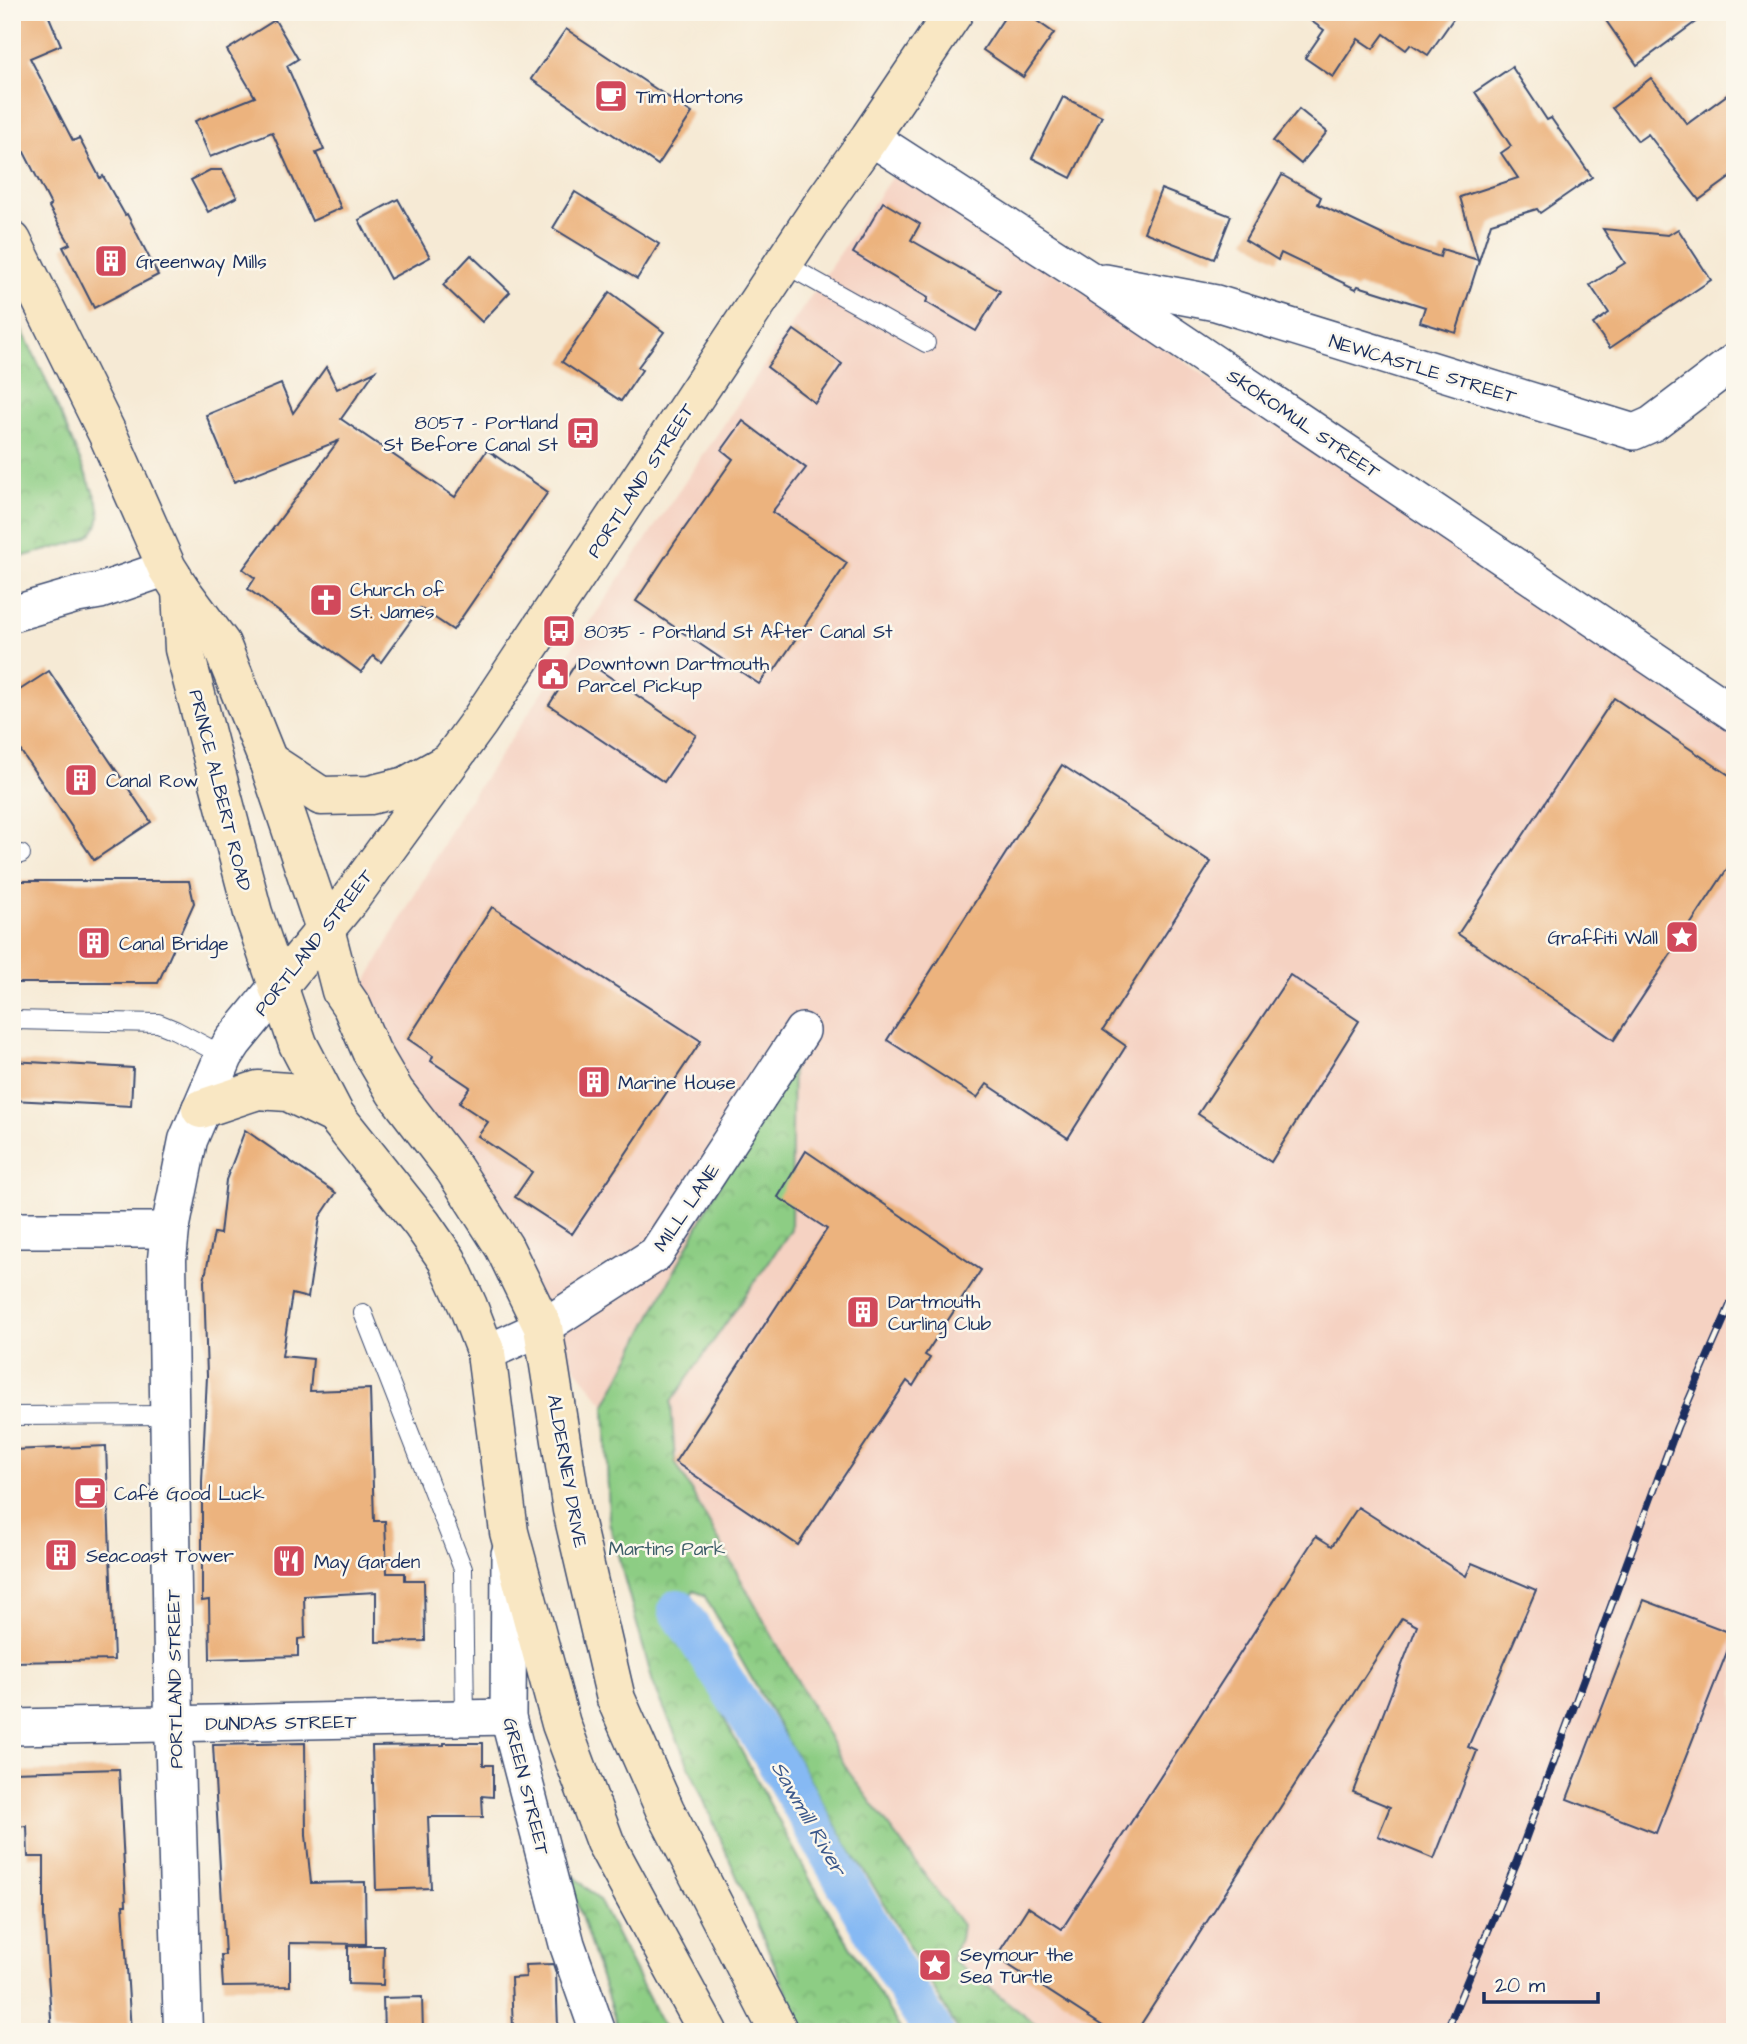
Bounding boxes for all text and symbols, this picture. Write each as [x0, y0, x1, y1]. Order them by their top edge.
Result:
cafe icon: Tim Hortons [592, 77, 630, 115]
place label: Tim Hortons [636, 84, 743, 111]
building icon: Greenway Mills [92, 242, 130, 280]
place label: Greenway Mills [136, 249, 267, 277]
street label: NEWCASTLE STREET [1326, 328, 1520, 411]
street label: SKOKOMUL STREET [1221, 363, 1385, 486]
street label: PORTLAND STREET [581, 398, 701, 563]
place label: 8057 - Portland St Before Canal St [384, 410, 558, 459]
bus stop icon: 8057 - Portland St Before Canal St [564, 414, 602, 452]
place label: Church of St. James [350, 577, 445, 626]
church icon: Church of St. James [307, 581, 345, 619]
bus stop icon: 8035 - Portland St After Canal St [540, 612, 578, 650]
place label: 8035 - Portland St After Canal St [584, 619, 893, 646]
place label: Downtown Dartmouth Parcel Pickup [578, 651, 770, 700]
public building icon: Downtown Dartmouth Parcel Pickup [534, 655, 572, 693]
street label: PRINCE ALBERT ROAD [181, 687, 258, 894]
building icon: Canal Row [62, 761, 100, 799]
place label: Canal Row [106, 768, 198, 795]
street label: PORTLAND STREET [248, 864, 380, 1022]
place icon: Graffiti Wall [1663, 918, 1701, 956]
building icon: Canal Bridge [75, 924, 113, 962]
place label: Graffiti Wall [1548, 925, 1658, 952]
place label: Canal Bridge [119, 931, 229, 959]
building icon: Marine House [575, 1063, 613, 1101]
place label: Marine House [618, 1070, 736, 1097]
street label: MILL LANE [648, 1158, 727, 1257]
place label: Dartmouth Curling Club [888, 1289, 991, 1339]
building icon: Dartmouth Curling Club [844, 1293, 882, 1331]
street label: ALDERNEY DRIVE [540, 1392, 593, 1550]
cafe icon: Café Good Luck [71, 1474, 109, 1512]
place label: Café Good Luck [114, 1481, 265, 1508]
building icon: Seacoast Tower [42, 1536, 80, 1574]
park label: Martins Park [608, 1536, 726, 1563]
restaurant icon: May Garden [270, 1542, 308, 1580]
place label: Seacoast Tower [86, 1543, 235, 1570]
place label: May Garden [314, 1549, 420, 1577]
street label: PORTLAND STREET [160, 1589, 191, 1769]
street label: DUNDAS STREET [205, 1709, 357, 1738]
street label: GREEN STREET [495, 1715, 556, 1858]
water label: Sawmill River [764, 1756, 854, 1883]
place label: Seymour the Sea Turtle [960, 1942, 1074, 1991]
place icon: Seymour the Sea Turtle [916, 1946, 954, 1984]
scale bar [1484, 1960, 1598, 2004]
text: 20 m [1495, 1971, 1546, 2000]

